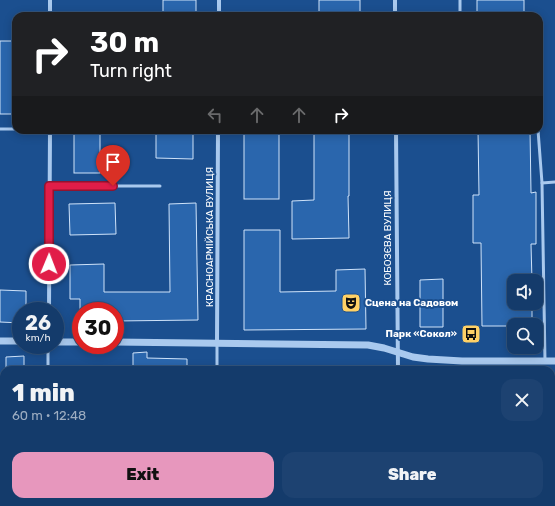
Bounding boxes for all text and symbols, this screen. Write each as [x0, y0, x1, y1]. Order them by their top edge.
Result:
text: 30 m [90, 26, 159, 59]
icon: right [24, 28, 76, 80]
text: Turn right [90, 60, 172, 82]
icon: left [204, 104, 226, 126]
icon: ahead [246, 104, 268, 126]
icon: ahead [288, 104, 310, 126]
icon: right [330, 104, 352, 126]
pin [96, 145, 130, 186]
icon: arrive [102, 151, 124, 173]
street label: КРАСНОАРМІЙСЬКА ВУЛИЦЯ [204, 167, 216, 307]
street label: КОБОЗЄВА ВУЛИЦЯ [382, 190, 394, 286]
position arrow [28, 243, 70, 285]
map controls [507, 274, 543, 354]
button: sound [507, 274, 543, 310]
theatre icon: Сцена на Садовом [340, 292, 362, 314]
place label: Сцена на Садовом [365, 297, 458, 309]
speed limit sign: 30 [72, 302, 124, 354]
text: 26 [25, 311, 51, 335]
button: search [507, 318, 543, 354]
bus stop icon: Парк «Сокол» [460, 323, 482, 345]
place label: Парк «Сокол» [385, 328, 457, 340]
text: km/h [26, 332, 50, 344]
text: 1 min [12, 379, 75, 407]
button: close [501, 379, 543, 421]
text: 60 m · 12:48 [12, 408, 86, 423]
button: Exit [12, 452, 274, 498]
button: Share [282, 452, 543, 498]

